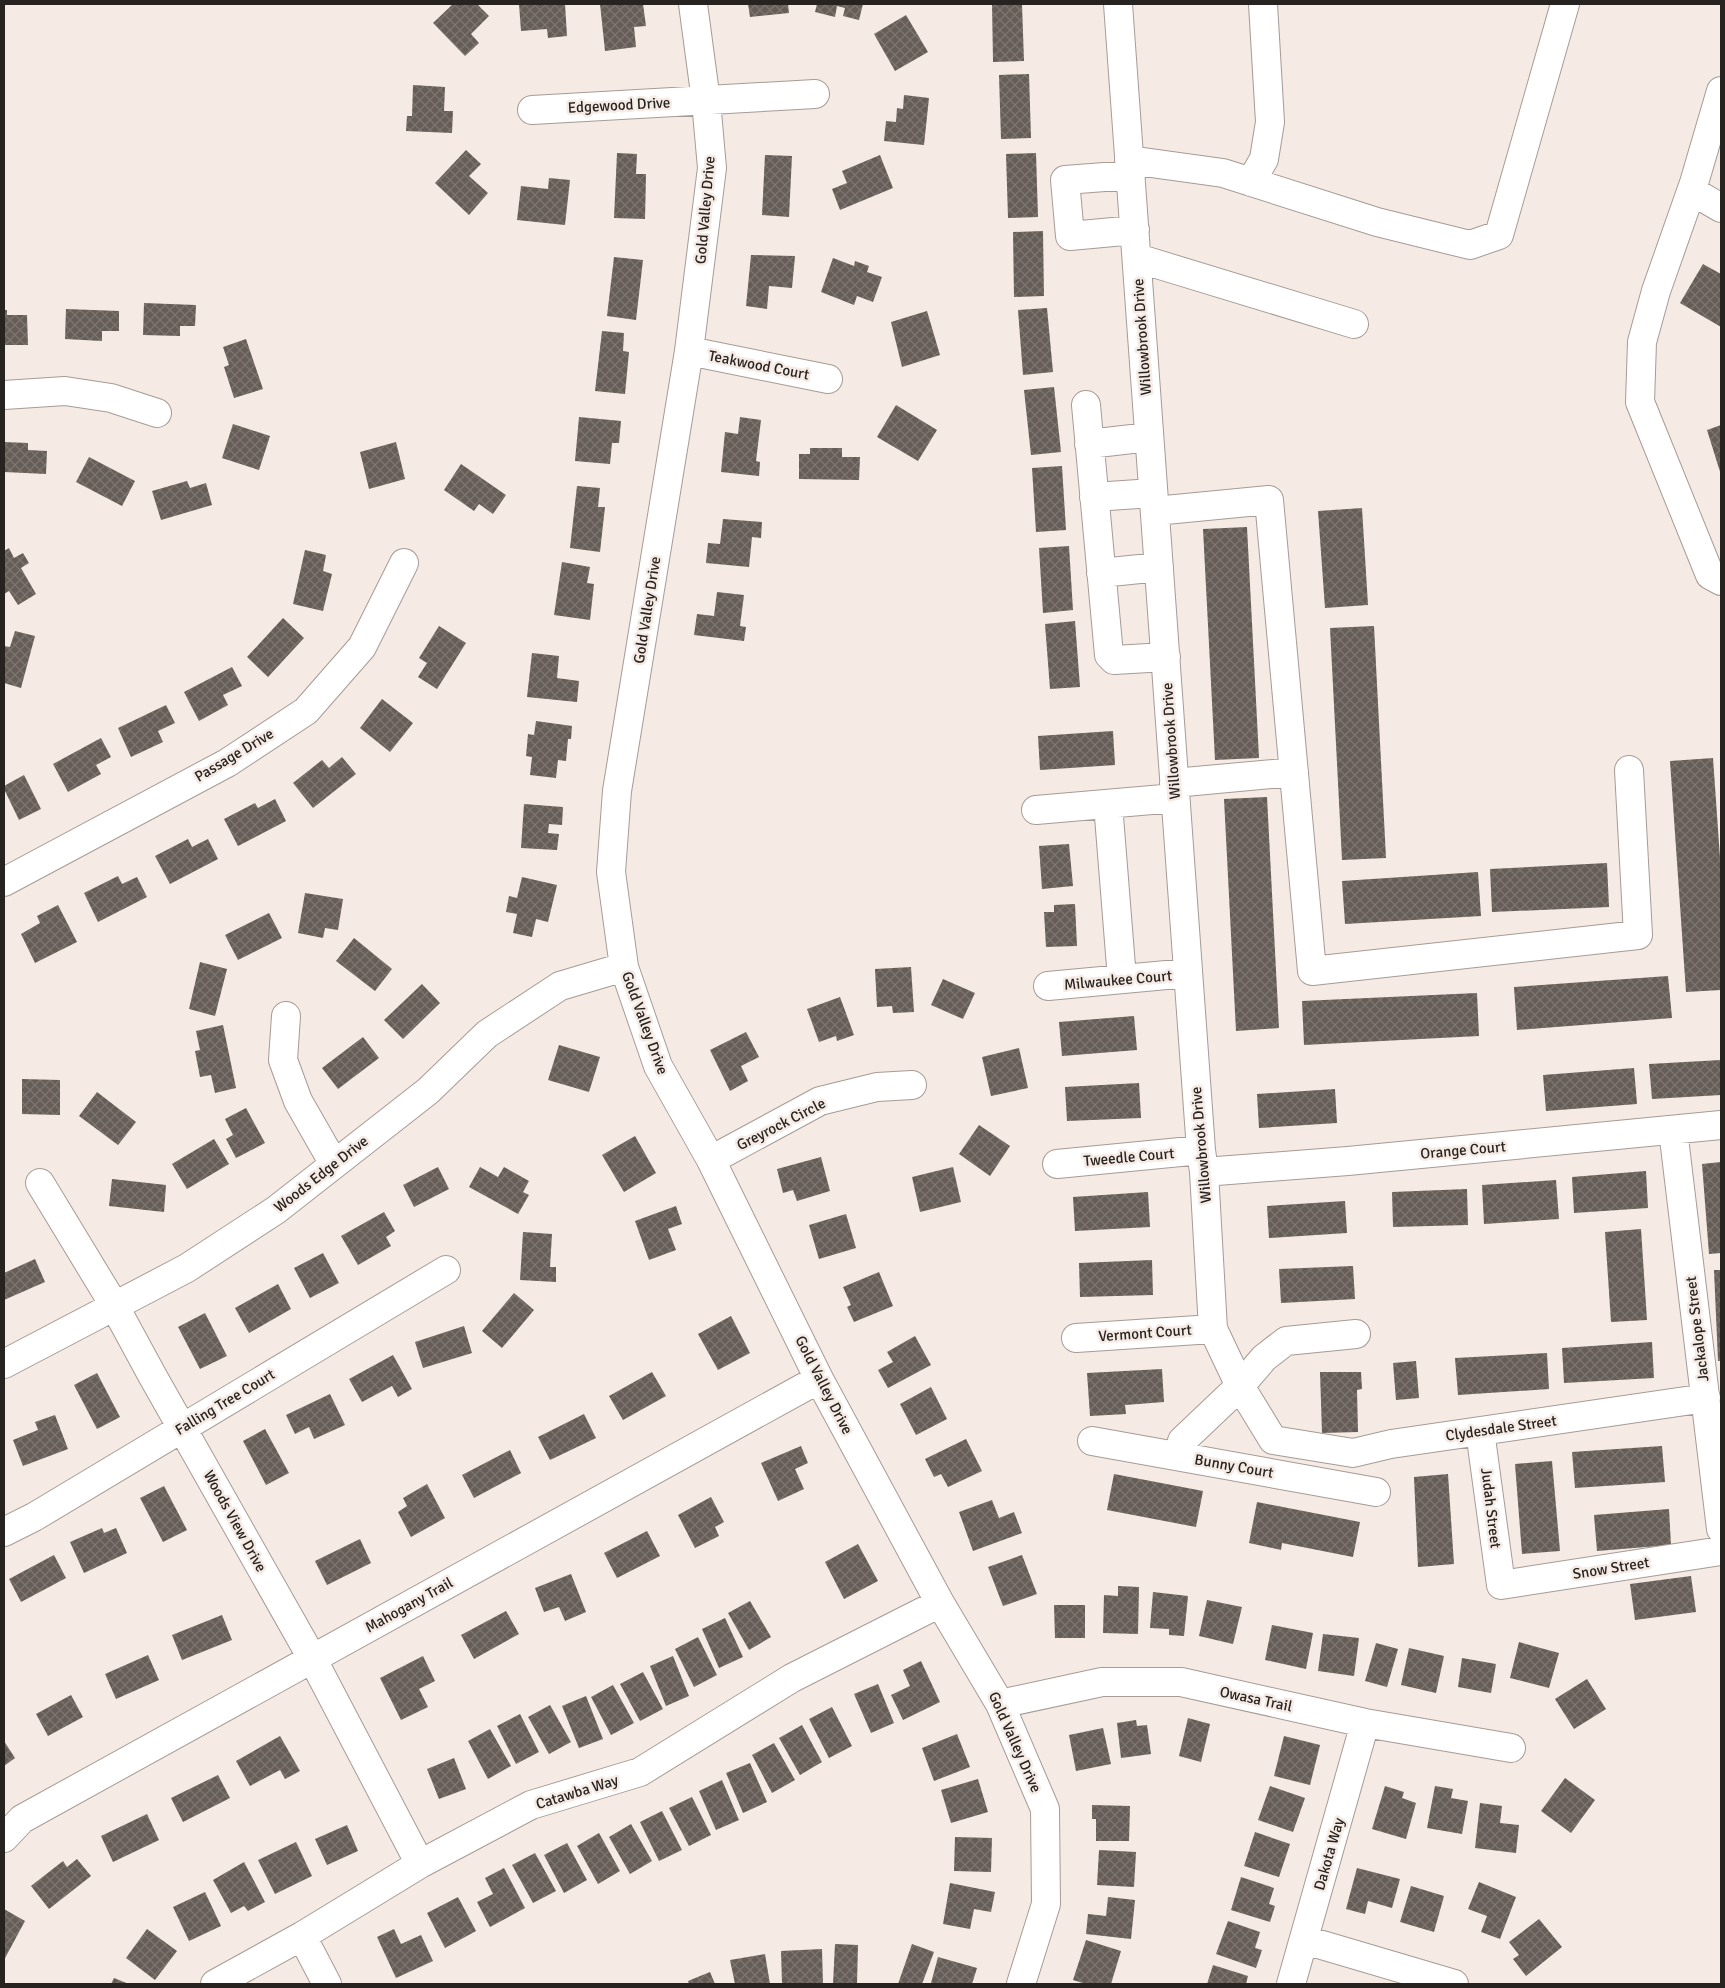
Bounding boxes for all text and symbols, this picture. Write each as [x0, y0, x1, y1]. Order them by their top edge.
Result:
street label: Edgewood Drive [567, 93, 671, 117]
street label: Gold Valley Drive [691, 155, 719, 265]
street label: Willowbrook Drive [1129, 278, 1155, 396]
street label: Teakwood Court [707, 346, 811, 384]
street label: Gold Valley Drive [630, 555, 664, 665]
street label: Willowbrook Drive [1158, 682, 1184, 800]
street label: Passage Drive [191, 724, 277, 786]
street label: Milwaukee Court [1063, 966, 1173, 994]
street label: Gold Valley Drive [618, 969, 672, 1077]
street label: Willowbrook Drive [1187, 1086, 1215, 1204]
street label: Greyrock Circle [734, 1094, 828, 1154]
street label: Woods Edge Drive [270, 1132, 372, 1216]
street label: Orange Court [1419, 1137, 1507, 1163]
street label: Tweedle Court [1083, 1144, 1175, 1170]
street label: Jackalope Street [1682, 1275, 1712, 1383]
street label: Vermont Court [1098, 1321, 1192, 1345]
street label: Gold Valley Drive [791, 1333, 857, 1437]
street label: Falling Tree Court [172, 1365, 278, 1439]
street label: Clydesdale Street [1444, 1411, 1558, 1445]
street label: Bunny Court [1193, 1450, 1275, 1482]
street label: Woods View Drive [200, 1467, 270, 1575]
street label: Judah Street [1477, 1467, 1505, 1549]
street label: Snow Street [1571, 1553, 1651, 1583]
street label: Mahogany Trail [362, 1573, 456, 1637]
street label: Owasa Trail [1218, 1683, 1294, 1715]
street label: Gold Valley Drive [985, 1689, 1045, 1795]
street label: Catawba Way [534, 1771, 620, 1813]
street label: Dakota Way [1310, 1816, 1348, 1892]

